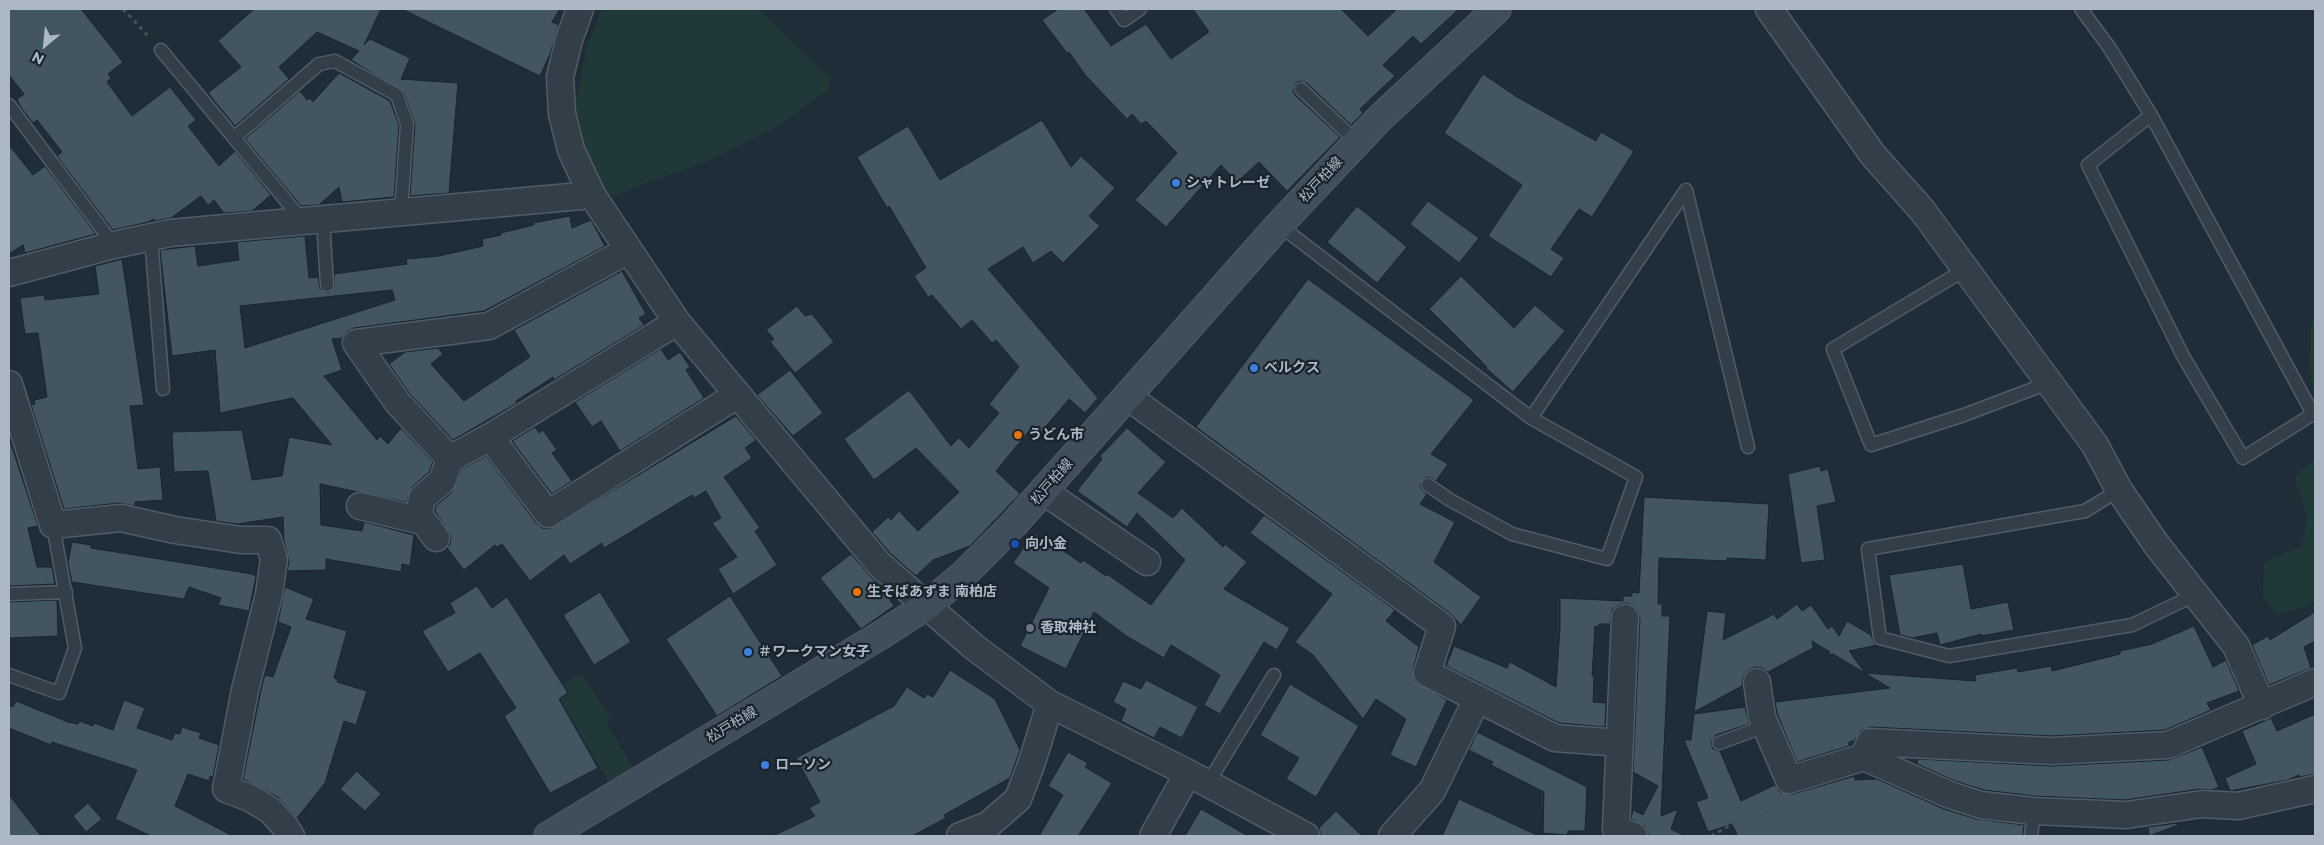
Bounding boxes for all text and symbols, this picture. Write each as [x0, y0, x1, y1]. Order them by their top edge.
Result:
north arrow [20, 20, 70, 70]
text: N [29, 48, 47, 69]
street label: 松戸柏線 [1296, 154, 1346, 206]
place label: シャトレーゼ [1186, 175, 1270, 191]
marker: シャトレーゼ [1170, 177, 1182, 189]
place label: ベルクス [1264, 360, 1320, 376]
marker: ベルクス [1248, 362, 1260, 374]
place label: うどん市 [1028, 427, 1084, 443]
marker: うどん市 [1012, 429, 1024, 441]
street label: 松戸柏線 [1027, 455, 1077, 509]
place label: 向小金 [1025, 536, 1067, 552]
marker: 向小金 [1009, 538, 1021, 550]
place label: 生そばあずま 南柏店 [867, 584, 997, 600]
marker: 生そばあずま 南柏店 [851, 586, 863, 598]
place label: 香取神社 [1040, 620, 1096, 636]
marker: 香取神社 [1024, 622, 1036, 634]
place label: ＃ワークマン女子 [758, 644, 870, 660]
marker: ＃ワークマン女子 [742, 646, 754, 658]
street label: 松戸柏線 [704, 703, 760, 747]
place label: ローソン [775, 757, 831, 773]
marker: ローソン [759, 759, 771, 771]

